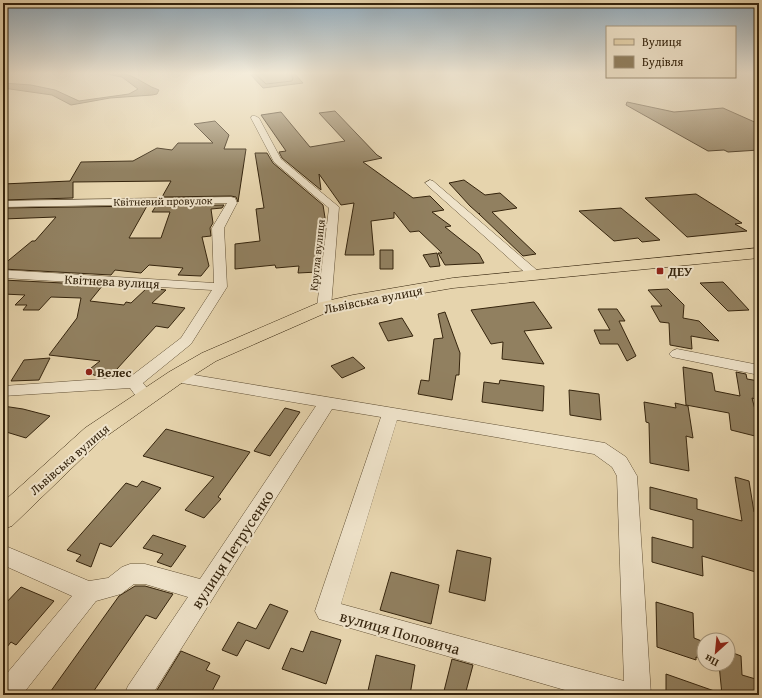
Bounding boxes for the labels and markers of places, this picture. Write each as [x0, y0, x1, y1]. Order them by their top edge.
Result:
place label: ДЕУ [667, 262, 693, 281]
marker: ДЕУ [655, 266, 665, 276]
place label: Велес [97, 363, 131, 382]
marker: Велес [84, 367, 94, 377]

